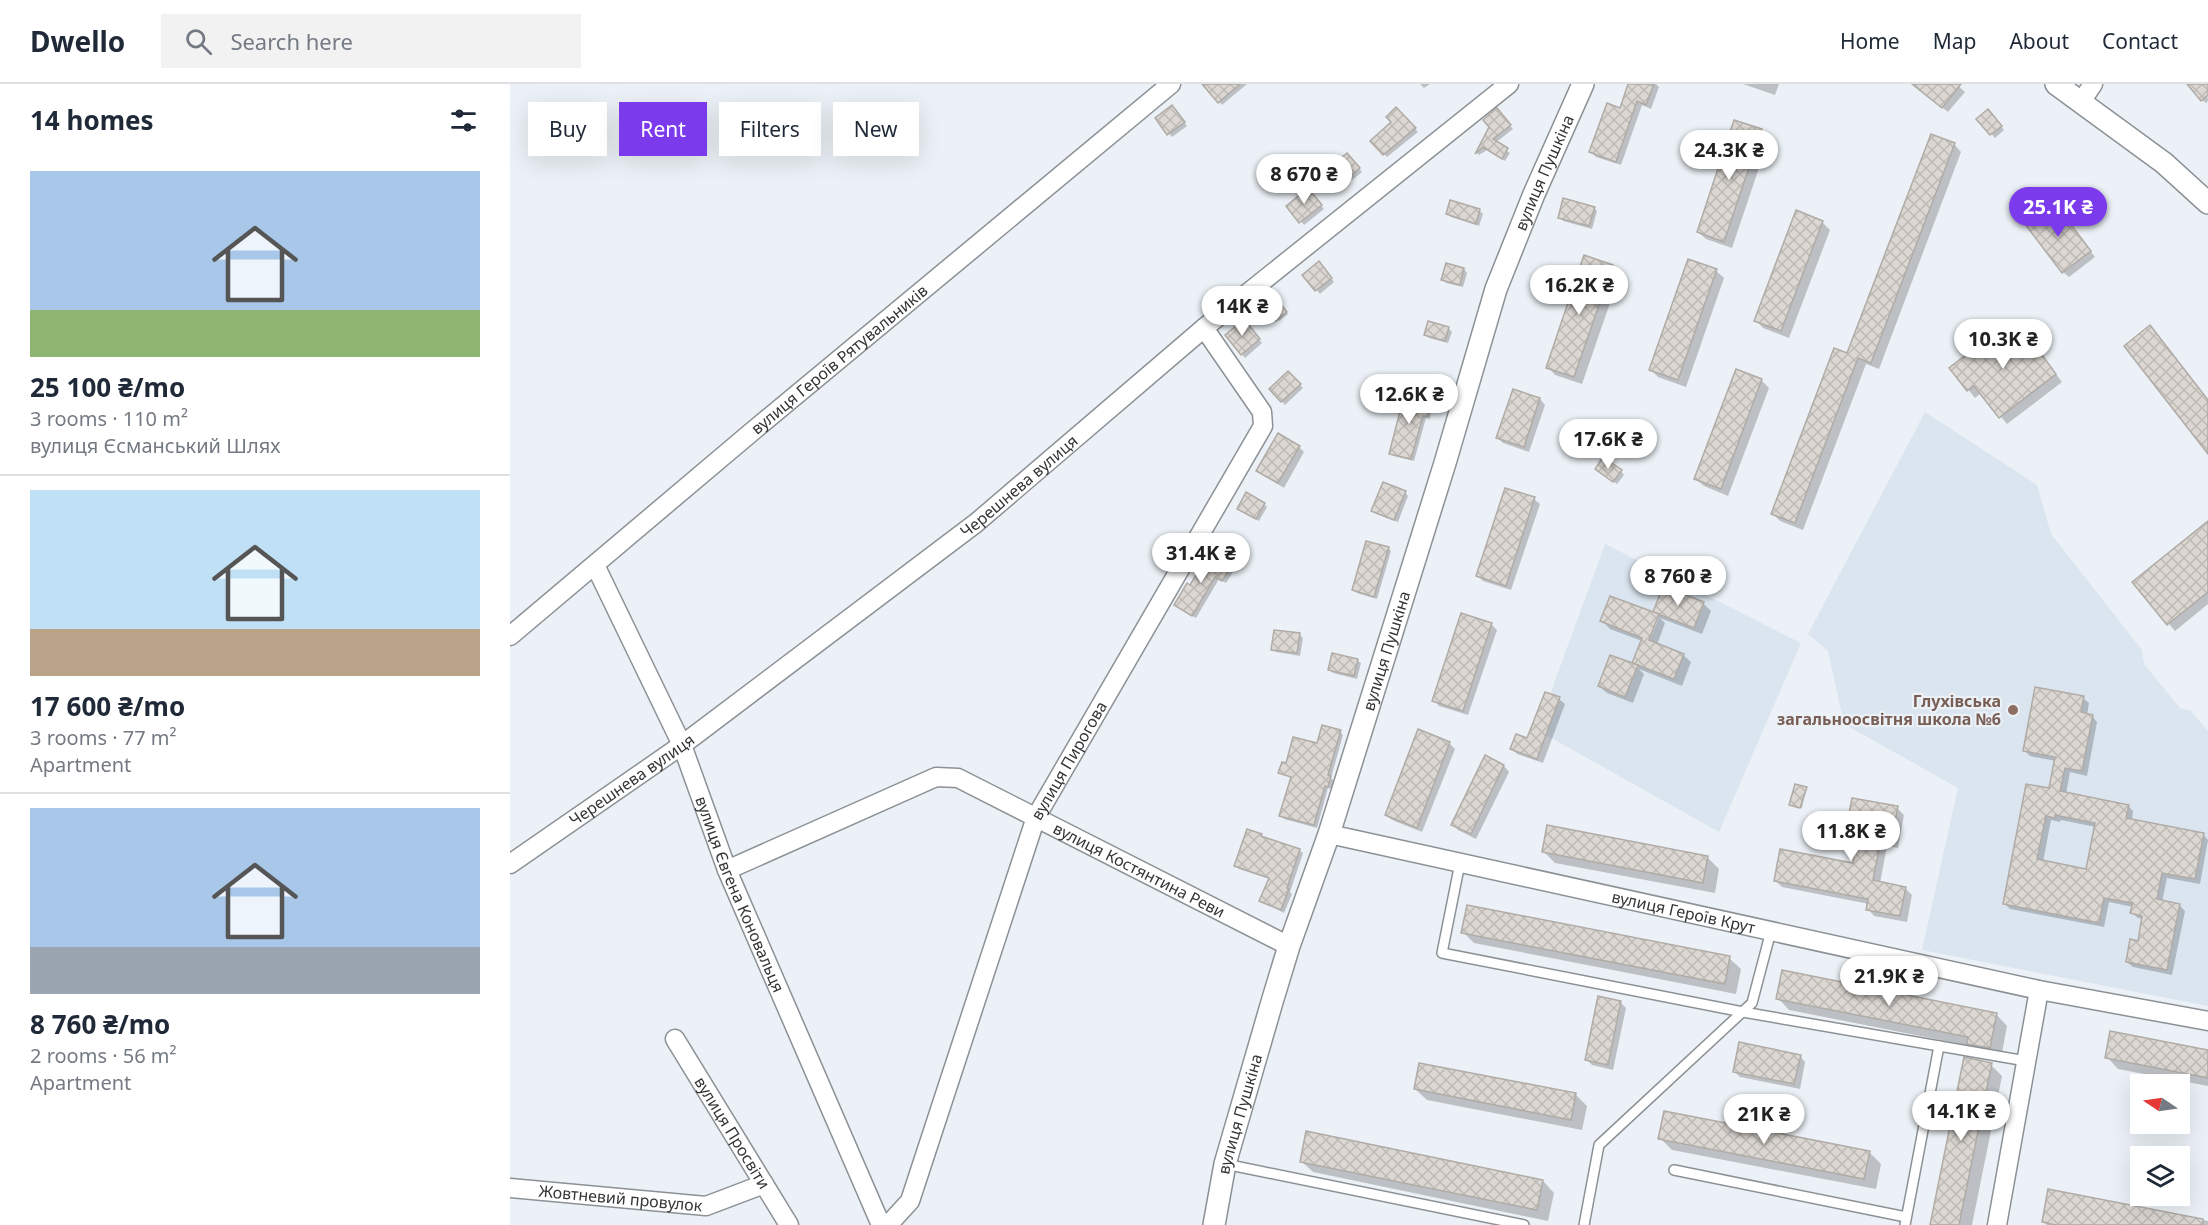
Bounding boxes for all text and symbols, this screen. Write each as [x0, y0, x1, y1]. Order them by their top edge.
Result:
search box [161, 14, 581, 68]
text: Dwello [30, 22, 125, 60]
icon: search [182, 25, 215, 58]
text: Search here [230, 26, 353, 56]
text: Home [1840, 27, 1900, 55]
text: Map [1933, 27, 1976, 55]
text: About [2009, 27, 2069, 55]
text: Contact [2102, 27, 2178, 55]
text: 14 homes [30, 102, 154, 138]
chip: Buy [528, 102, 607, 156]
chip: Rent [619, 102, 707, 156]
chip: Filters [719, 102, 821, 156]
chip: New [833, 102, 919, 156]
icon: filters [447, 104, 480, 137]
street label: вулиця Пушкіна [1509, 111, 1579, 234]
pin: 24.3K ₴ [1674, 130, 1784, 181]
text: 24.3K ₴ [1694, 136, 1764, 163]
pin: 8 670 ₴ [1249, 154, 1359, 205]
text: 8 670 ₴ [1270, 160, 1338, 187]
pin: 25.1K ₴ [2003, 187, 2113, 238]
text: 25.1K ₴ [2023, 193, 2093, 220]
icon: home [201, 210, 309, 318]
pin: 16.2K ₴ [1524, 265, 1634, 316]
text: 16.2K ₴ [1544, 271, 1614, 298]
street label: вулиця Героїв Рятувальників [746, 279, 932, 439]
pin: 14K ₴ [1200, 286, 1284, 337]
text: 14K ₴ [1216, 292, 1268, 319]
pin: 10.3K ₴ [1948, 319, 2058, 370]
text: 10.3K ₴ [1968, 325, 2038, 352]
text: 25 100 ₴/mo [30, 369, 185, 405]
pin: 12.6K ₴ [1354, 374, 1464, 425]
text: 12.6K ₴ [1374, 380, 1444, 407]
text: 3 rooms · 110 m² [30, 405, 188, 432]
pin: 17.6K ₴ [1553, 419, 1663, 470]
text: 17.6K ₴ [1573, 425, 1643, 452]
street label: Черешнева вулиця [955, 430, 1082, 542]
text: вулиця Єсманський Шлях [30, 432, 280, 459]
icon: home [201, 529, 309, 637]
pin: 31.4K ₴ [1146, 533, 1256, 584]
text: 31.4K ₴ [1166, 539, 1236, 566]
pin: 8 760 ₴ [1623, 556, 1733, 607]
text: 8 760 ₴ [1644, 562, 1712, 589]
street label: вулиця Пушкіна [1357, 588, 1415, 713]
text: 17 600 ₴/mo [30, 688, 185, 724]
place label: Глухівська загальноосвітня школа №6 [1777, 690, 2001, 730]
street label: вулиця Пирогова [1026, 697, 1112, 824]
marker: Глухівська загальноосвітня школа №6 [2006, 703, 2020, 717]
text: 3 rooms · 77 m² [30, 724, 177, 751]
street label: Черешнева вулиця [565, 729, 699, 831]
text: Apartment [30, 751, 131, 778]
street label: вулиця Євгена Коновальця [690, 793, 790, 996]
pin: 11.8K ₴ [1796, 811, 1906, 862]
street label: вулиця Костянтина Реви [1050, 817, 1229, 923]
text: 11.8K ₴ [1816, 817, 1886, 844]
icon: home [201, 847, 309, 955]
street label: вулиця Героїв Крут [1610, 885, 1758, 938]
pin: 21.9K ₴ [1834, 956, 1944, 1007]
text: 21.9K ₴ [1854, 962, 1924, 989]
text: 8 760 ₴/mo [30, 1006, 170, 1042]
text: 2 rooms · 56 m² [30, 1042, 177, 1069]
street label: вулиця Пушкіна [1212, 1051, 1267, 1176]
text: Apartment [30, 1069, 131, 1096]
street label: вулиця Просвіти [690, 1072, 775, 1193]
north arrow [2130, 1074, 2190, 1134]
map controls [2130, 1074, 2190, 1206]
pin: 14.1K ₴ [1906, 1091, 2016, 1142]
pin: 21K ₴ [1722, 1094, 1806, 1145]
text: 14.1K ₴ [1926, 1097, 1996, 1124]
text: 21K ₴ [1738, 1100, 1790, 1127]
button: layers [2130, 1146, 2190, 1206]
street label: Жовтневий провулок [538, 1180, 704, 1217]

